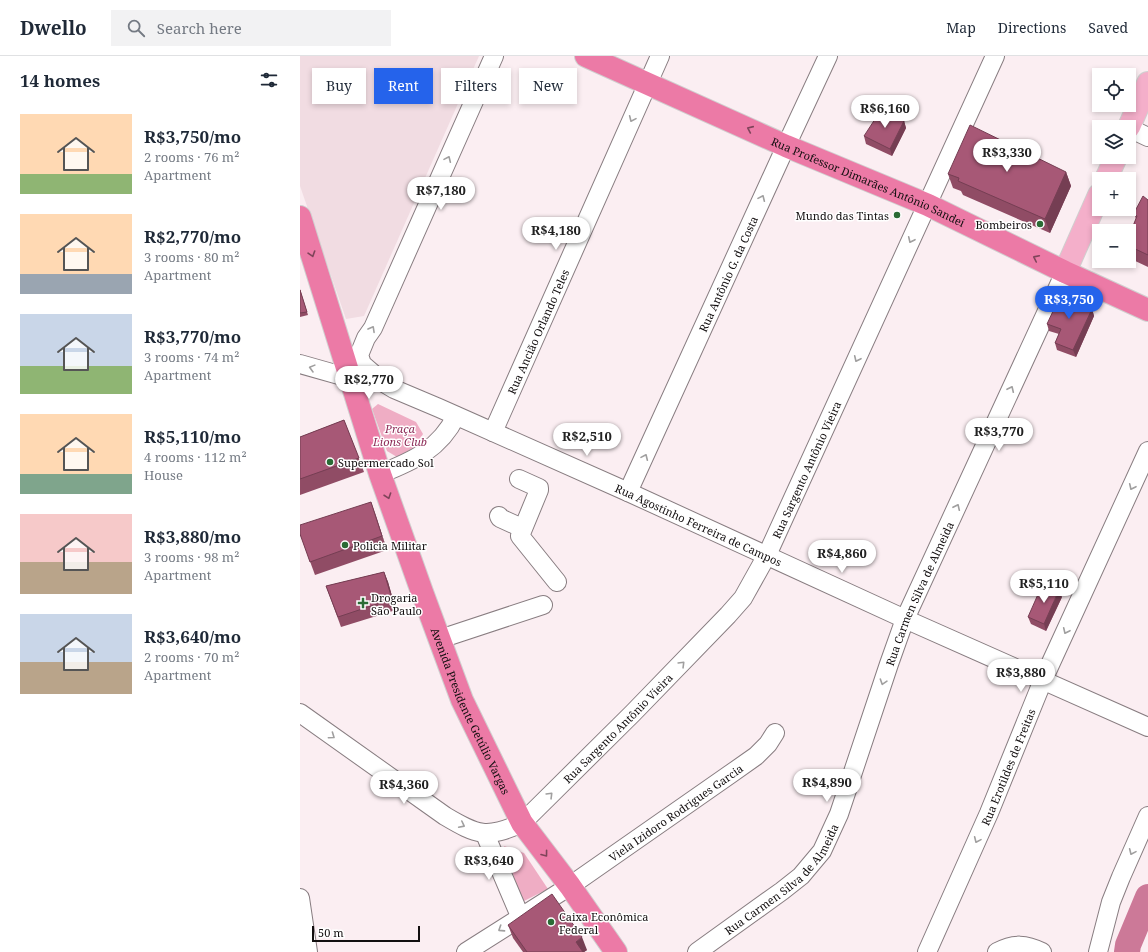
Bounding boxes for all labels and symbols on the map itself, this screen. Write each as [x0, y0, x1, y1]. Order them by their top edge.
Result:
pin: R$6,160 [848, 95, 922, 129]
one-way arrow [629, 114, 637, 122]
one-way arrow [747, 126, 754, 134]
street label: Rua Professor Dimarães Antônio Sandei [769, 133, 968, 230]
pin: R$3,330 [970, 139, 1044, 173]
one-way arrow [443, 156, 451, 163]
pin: R$7,180 [404, 177, 478, 211]
one-way arrow [757, 195, 765, 202]
place label: Mundo das Tintas [795, 208, 889, 223]
marker: Mundo das Tintas [892, 210, 902, 220]
street label: Rua Antônio G. da Costa [695, 213, 761, 334]
pin: R$4,180 [519, 217, 593, 251]
place label: Bombeiros [975, 217, 1032, 232]
marker: Bombeiros [1035, 219, 1045, 229]
one-way arrow [908, 236, 916, 244]
one-way arrow [307, 250, 316, 257]
one-way arrow [1033, 255, 1041, 263]
street label: Rua Ancião Orlando Teles [503, 267, 572, 396]
pin: R$3,750 [1032, 286, 1106, 320]
one-way arrow [367, 326, 374, 333]
one-way arrow [854, 354, 862, 362]
one-way arrow [309, 364, 315, 372]
pin: R$2,770 [332, 366, 406, 400]
one-way arrow [1006, 386, 1014, 394]
street label: Rua Sargento Antônio Vieira [768, 398, 844, 540]
pin: R$3,770 [962, 418, 1036, 452]
park label: Praça Lions Club [372, 421, 427, 449]
pin: R$2,510 [550, 423, 624, 457]
one-way arrow [640, 453, 648, 460]
place label: Supermercado Sol [338, 455, 434, 470]
marker: Supermercado Sol [325, 457, 335, 467]
street label: Rua Agostinho Ferreira de Campos [613, 480, 784, 569]
one-way arrow [1129, 482, 1137, 490]
one-way arrow [383, 492, 392, 499]
one-way arrow [952, 504, 960, 512]
street label: Rua Carmen Silva de Almeida [882, 519, 957, 668]
place label: Policia Militar [353, 538, 428, 553]
marker: Policia Militar [340, 540, 350, 550]
pin: R$4,860 [805, 540, 879, 574]
pin: R$5,110 [1007, 570, 1081, 604]
place label: Drogaria São Paulo [371, 590, 422, 618]
marker: Drogaria São Paulo [358, 598, 368, 608]
street label: Avenida Presidente Getúlio Vargas [428, 625, 514, 797]
one-way arrow [1063, 626, 1071, 634]
pin: R$3,880 [984, 659, 1058, 693]
one-way arrow [677, 661, 685, 669]
street label: Rua Sargento Antônio Vieira [559, 670, 675, 786]
one-way arrow [879, 678, 888, 685]
street label: Rua Erotildes de Freitas [977, 706, 1038, 828]
one-way arrow [327, 731, 334, 738]
street label: Viela Izidoro Rodrigues Garcia [606, 760, 746, 864]
pin: R$4,890 [790, 769, 864, 803]
pin: R$4,360 [367, 771, 441, 805]
one-way arrow [545, 792, 553, 800]
one-way arrow [457, 821, 465, 828]
street label: Rua Carmen Silva de Almeida [721, 821, 841, 938]
one-way arrow [974, 836, 982, 844]
pin: R$3,640 [452, 847, 526, 881]
one-way arrow [1129, 848, 1137, 855]
one-way arrow [541, 849, 548, 856]
place label: Caixa Econômica Federal [559, 909, 648, 937]
marker: Caixa Econômica Federal [546, 917, 556, 927]
scale bar [312, 924, 420, 943]
one-way arrow [498, 924, 505, 931]

